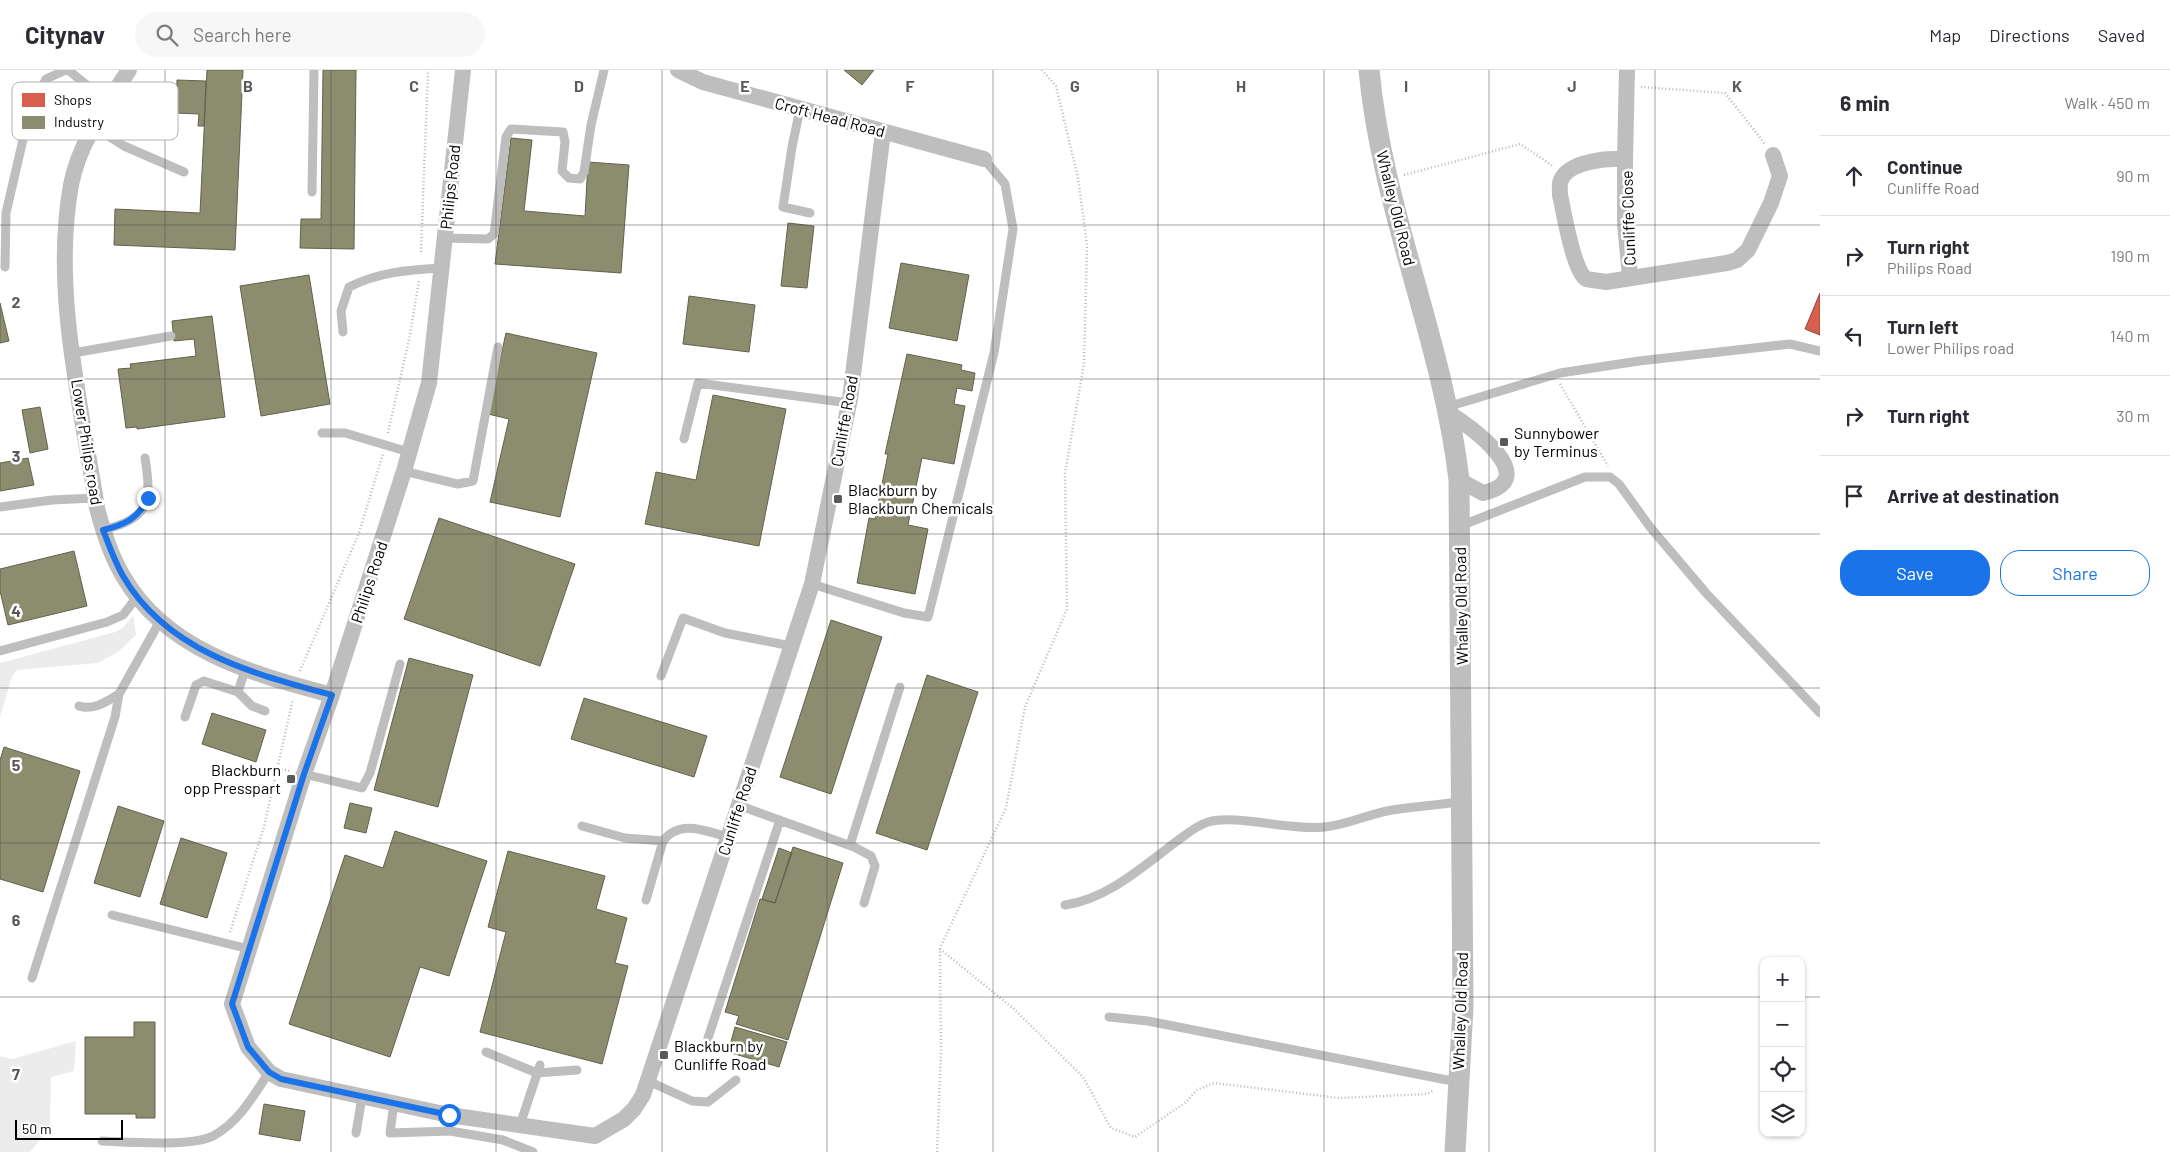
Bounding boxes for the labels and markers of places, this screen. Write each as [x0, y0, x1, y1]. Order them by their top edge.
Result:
place label: Sunnybower by Terminus [1514, 423, 1599, 460]
marker: Sunnybower by Terminus [1498, 436, 1510, 448]
place label: Blackburn by Blackburn Chemicals [848, 480, 993, 517]
marker: Blackburn by Blackburn Chemicals [832, 493, 844, 505]
place label: Blackburn opp Presspart [184, 760, 281, 797]
marker: Blackburn opp Presspart [285, 773, 297, 785]
place label: Blackburn by Cunliffe Road [674, 1036, 766, 1073]
marker: Blackburn by Cunliffe Road [658, 1049, 670, 1061]

